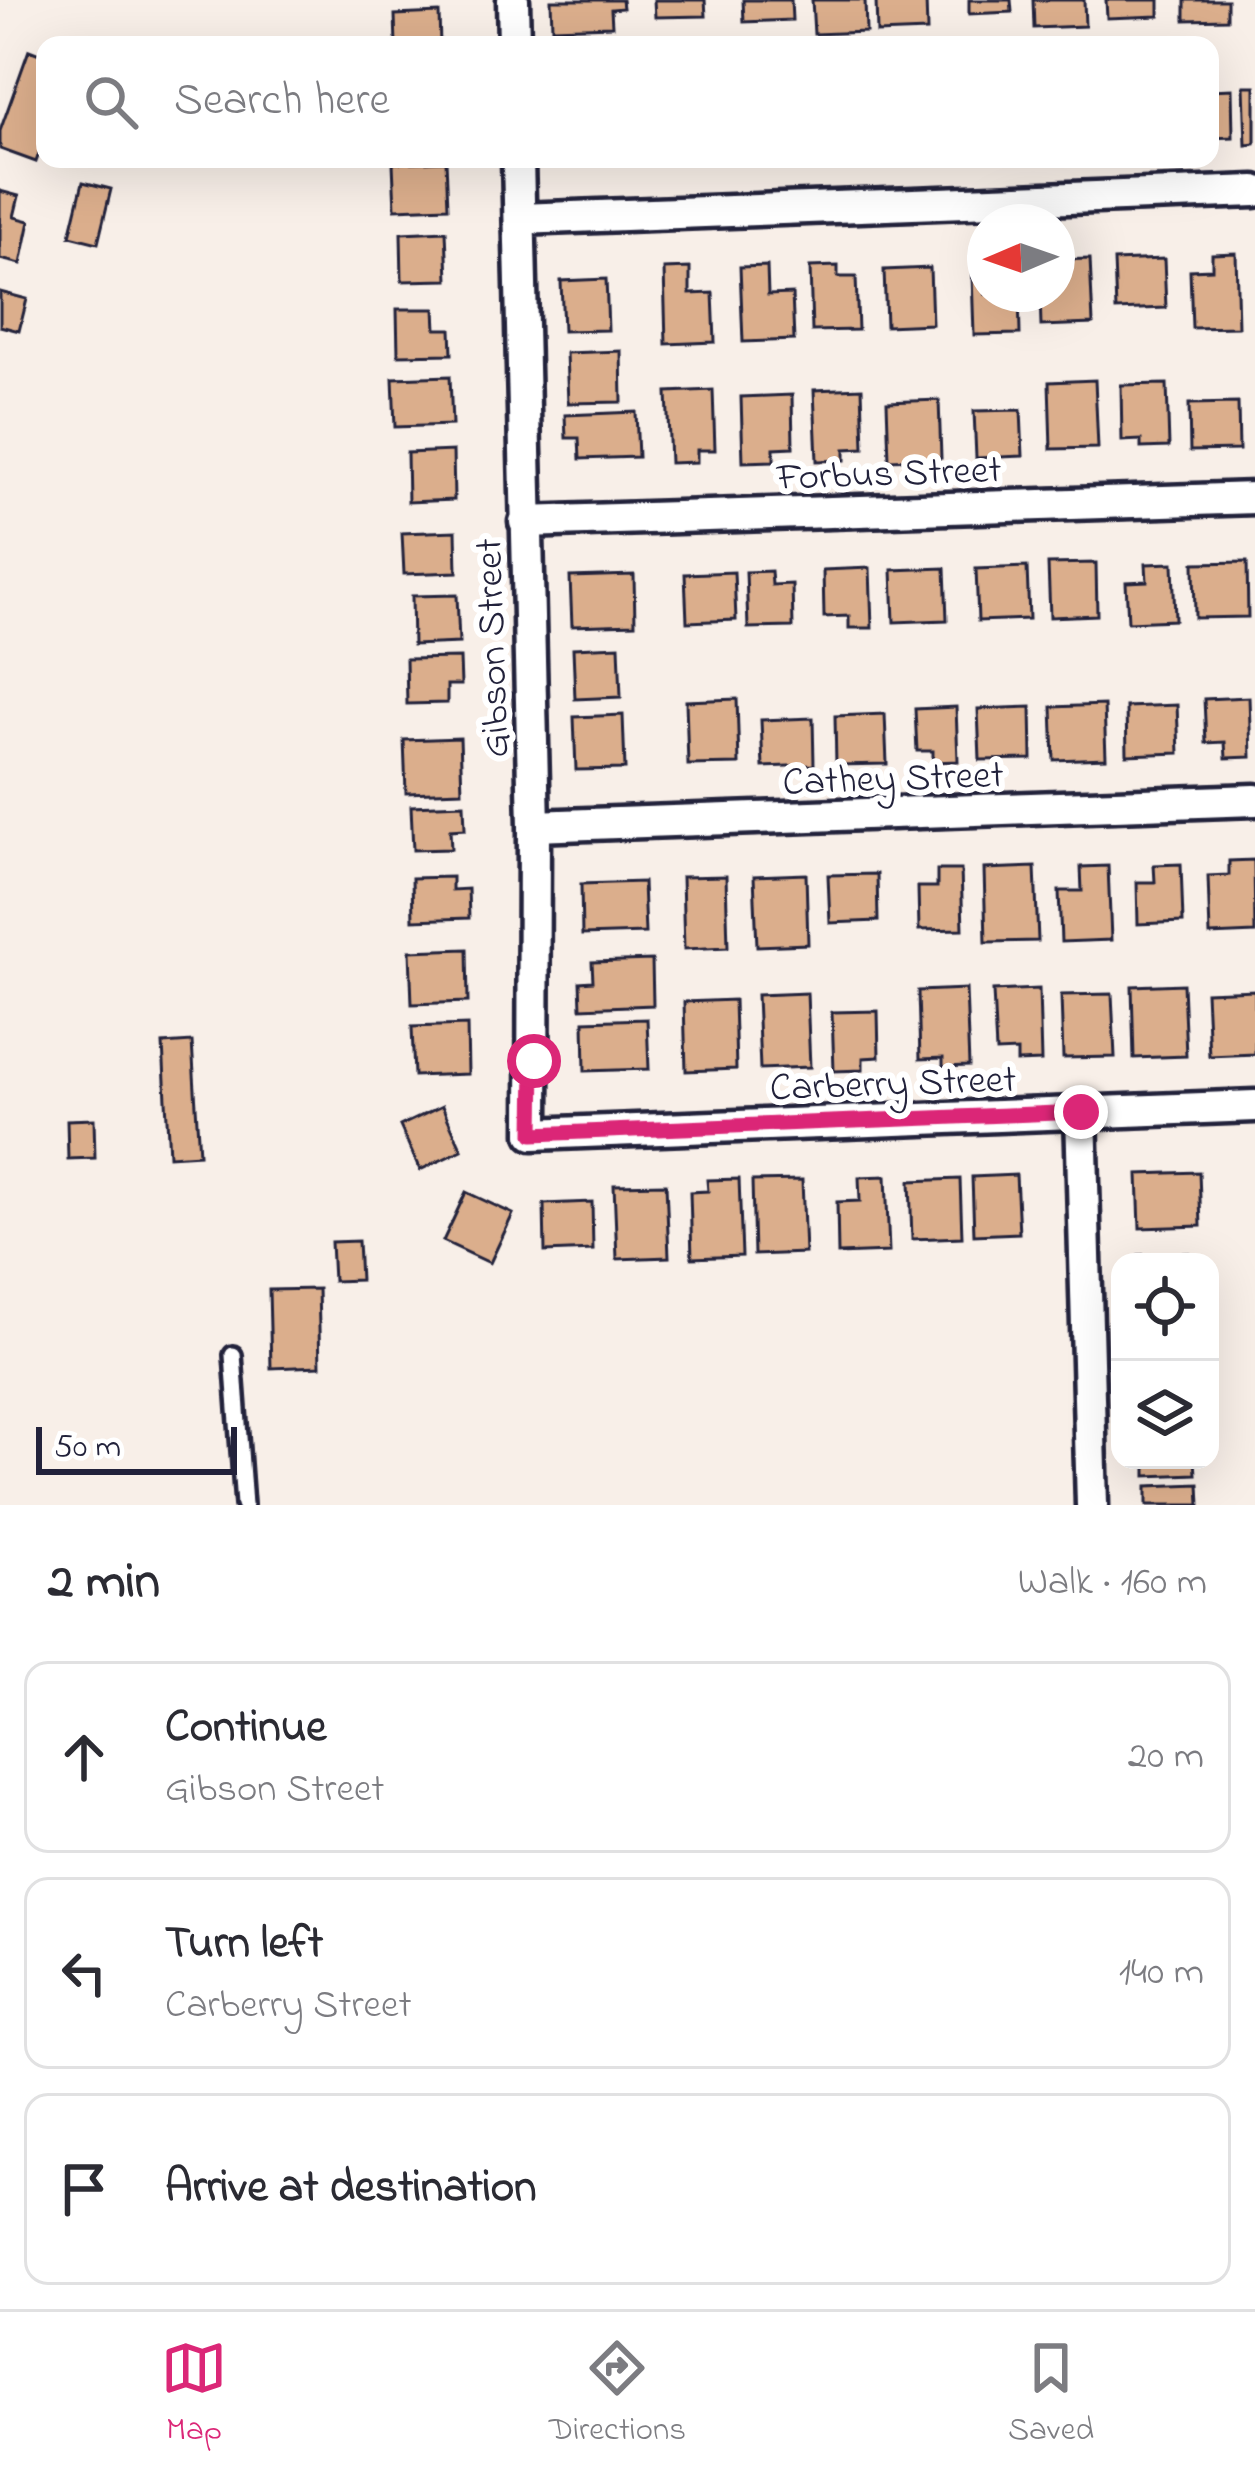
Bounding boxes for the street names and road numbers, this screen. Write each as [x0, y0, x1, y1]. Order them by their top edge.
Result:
street label: Forbus Street [775, 443, 1002, 508]
street label: Gibson Street [462, 537, 527, 759]
street label: Cathey Street [782, 748, 1005, 813]
street label: Carberry Street [769, 1053, 1017, 1118]

